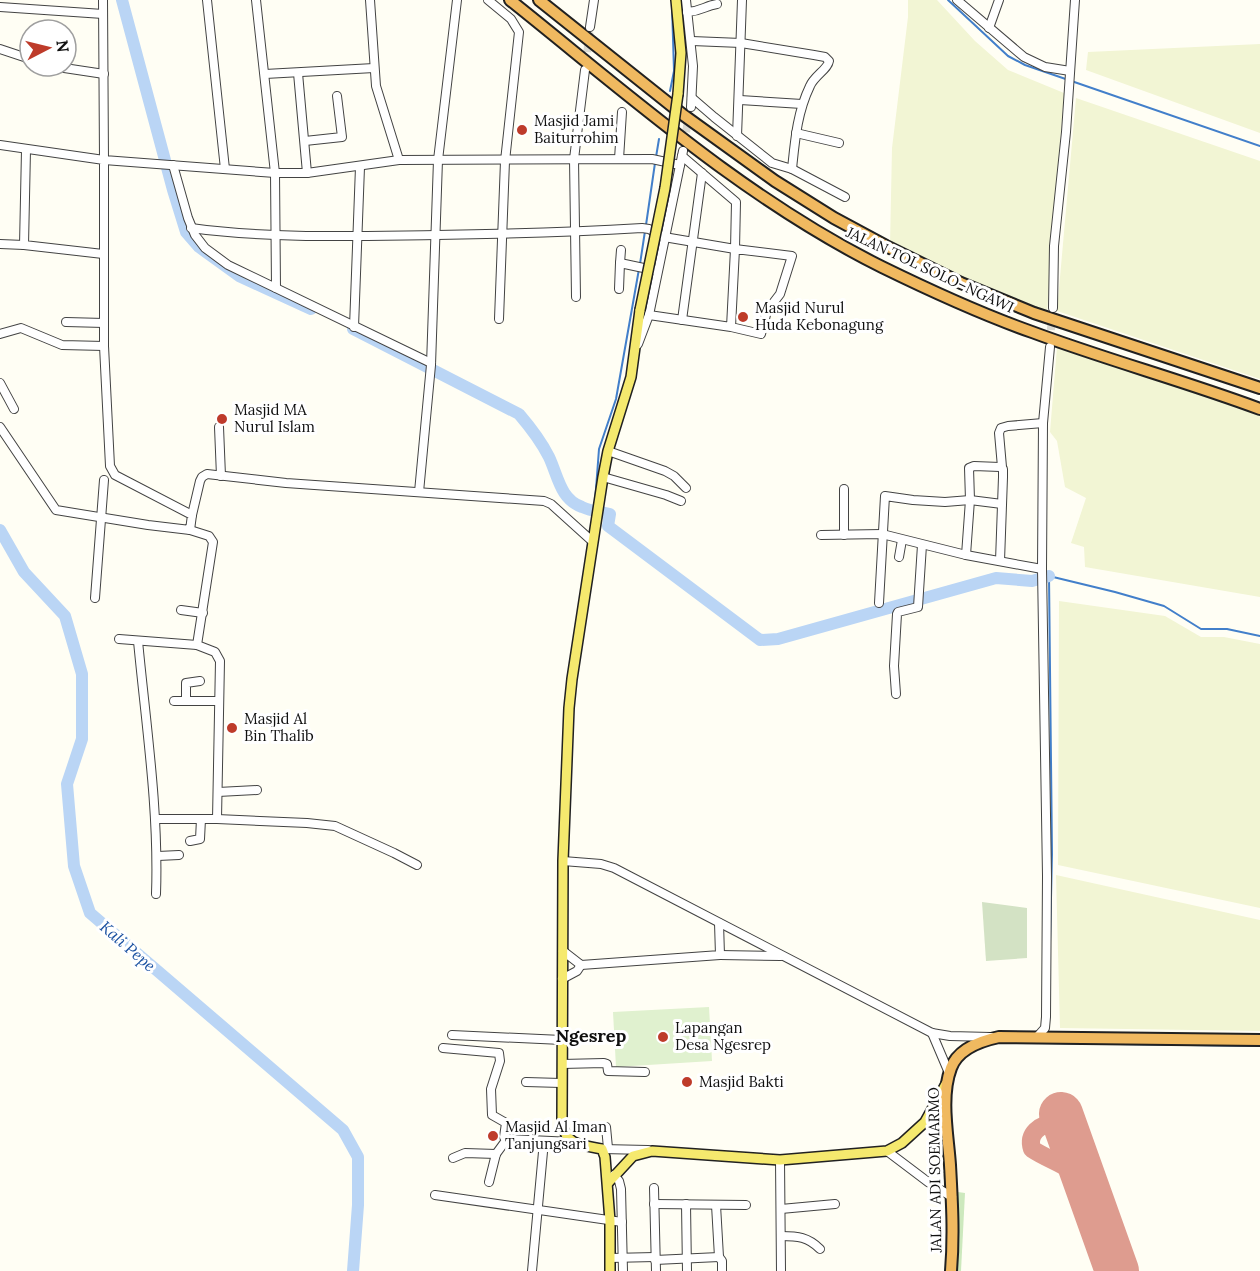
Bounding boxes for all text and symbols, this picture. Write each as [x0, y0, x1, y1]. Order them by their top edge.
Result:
north arrow [18, 18, 78, 78]
text: N [52, 39, 74, 54]
place label: Masjid Jami Baiturrohim [534, 111, 619, 147]
marker: Masjid Jami Baiturrohim [515, 123, 529, 137]
street label: JALAN TOL SOLO–NGAWI [842, 222, 1017, 317]
place label: Masjid Nurul Huda Kebonagung [755, 298, 884, 334]
marker: Masjid Nurul Huda Kebonagung [736, 310, 750, 324]
place label: Masjid MA Nurul Islam [234, 400, 315, 436]
marker: Masjid MA Nurul Islam [215, 412, 229, 426]
place label: Masjid Al Bin Thalib [244, 709, 314, 745]
marker: Masjid Al Bin Thalib [225, 721, 239, 735]
water label: Kali Pepe [96, 916, 160, 976]
place label: Lapangan Desa Ngesrep [675, 1018, 771, 1054]
district label: Ngesrep [556, 1024, 627, 1047]
marker: Lapangan Desa Ngesrep [656, 1030, 670, 1044]
place label: Masjid Bakti [699, 1072, 784, 1091]
marker: Masjid Bakti [680, 1075, 694, 1089]
street label: JALAN ADI SOEMARMO [924, 1087, 945, 1254]
place label: Masjid Al Iman Tanjungsari [505, 1117, 607, 1153]
marker: Masjid Al Iman Tanjungsari [486, 1129, 500, 1143]

